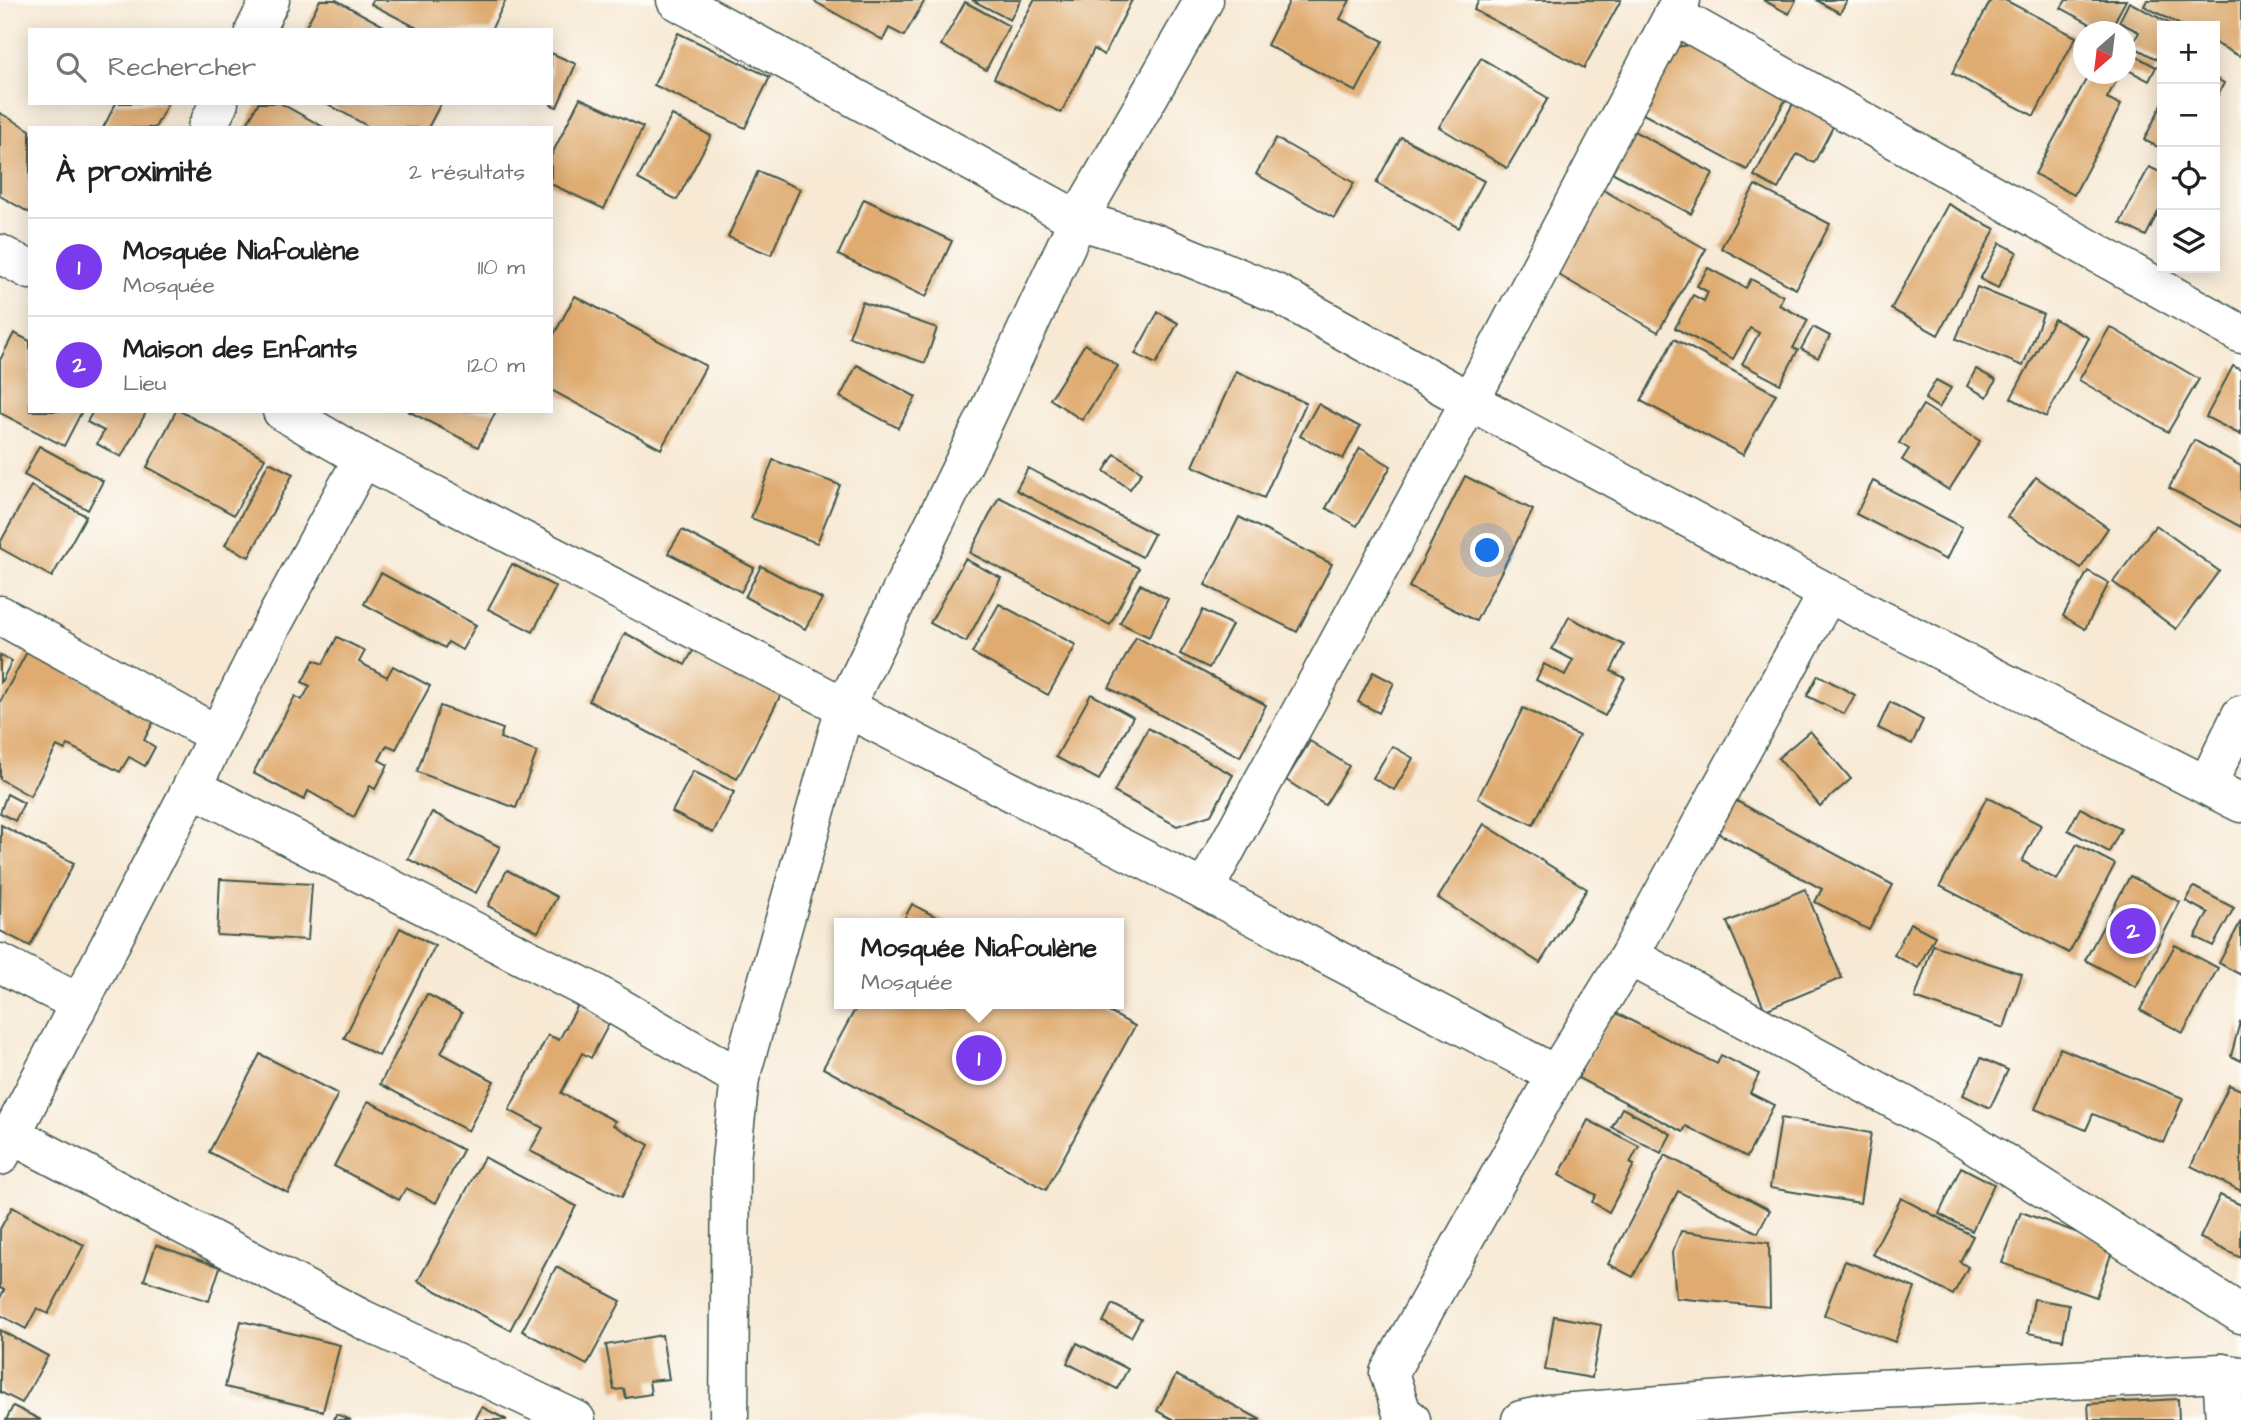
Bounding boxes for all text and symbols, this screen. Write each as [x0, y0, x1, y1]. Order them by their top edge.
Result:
north arrow [2073, 21, 2136, 84]
map controls [2157, 21, 2220, 273]
button: + [2157, 21, 2220, 84]
search box [28, 28, 553, 105]
icon: search [52, 48, 90, 86]
text: Rechercher [108, 49, 256, 85]
button: − [2157, 84, 2220, 147]
button: locate [2157, 147, 2220, 210]
text: À proximité [56, 151, 212, 193]
text: 2 résultats [409, 156, 525, 188]
button: layers [2157, 210, 2220, 273]
text: Mosquée Niafoulène [123, 233, 359, 269]
text: 1 [78, 251, 80, 283]
text: 110 m [477, 251, 525, 283]
text: Mosquée [123, 269, 215, 301]
text: Maison des Enfants [123, 331, 357, 367]
text: 2 [72, 349, 86, 381]
text: 120 m [467, 349, 525, 381]
text: Lieu [123, 367, 167, 399]
your location [1470, 533, 1504, 567]
pin: 2 [2110, 905, 2156, 957]
popup [834, 918, 1124, 1009]
text: Mosquée Niafoulène [861, 930, 1097, 966]
text: Mosquée [861, 966, 953, 998]
pin: 1 [956, 1032, 1002, 1084]

